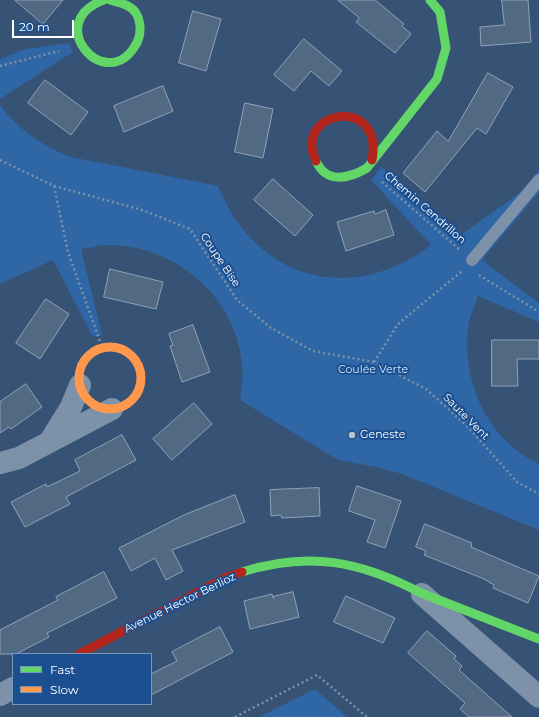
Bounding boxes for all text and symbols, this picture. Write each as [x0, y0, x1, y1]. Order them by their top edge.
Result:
scale bar [14, 12, 76, 38]
text: 20 m [19, 19, 50, 34]
street label: Chemin Cendrillon [382, 169, 468, 247]
street label: Coupe Bise [197, 231, 243, 289]
park label: Coulée Verte [338, 363, 408, 377]
street label: Saute Vent [440, 391, 492, 443]
place label: Geneste [360, 428, 405, 442]
marker: Geneste [347, 430, 357, 440]
street label: Avenue Hector Berlioz [122, 570, 238, 636]
legend [12, 653, 152, 705]
text: Fast [50, 662, 75, 677]
text: Slow [50, 682, 79, 697]

